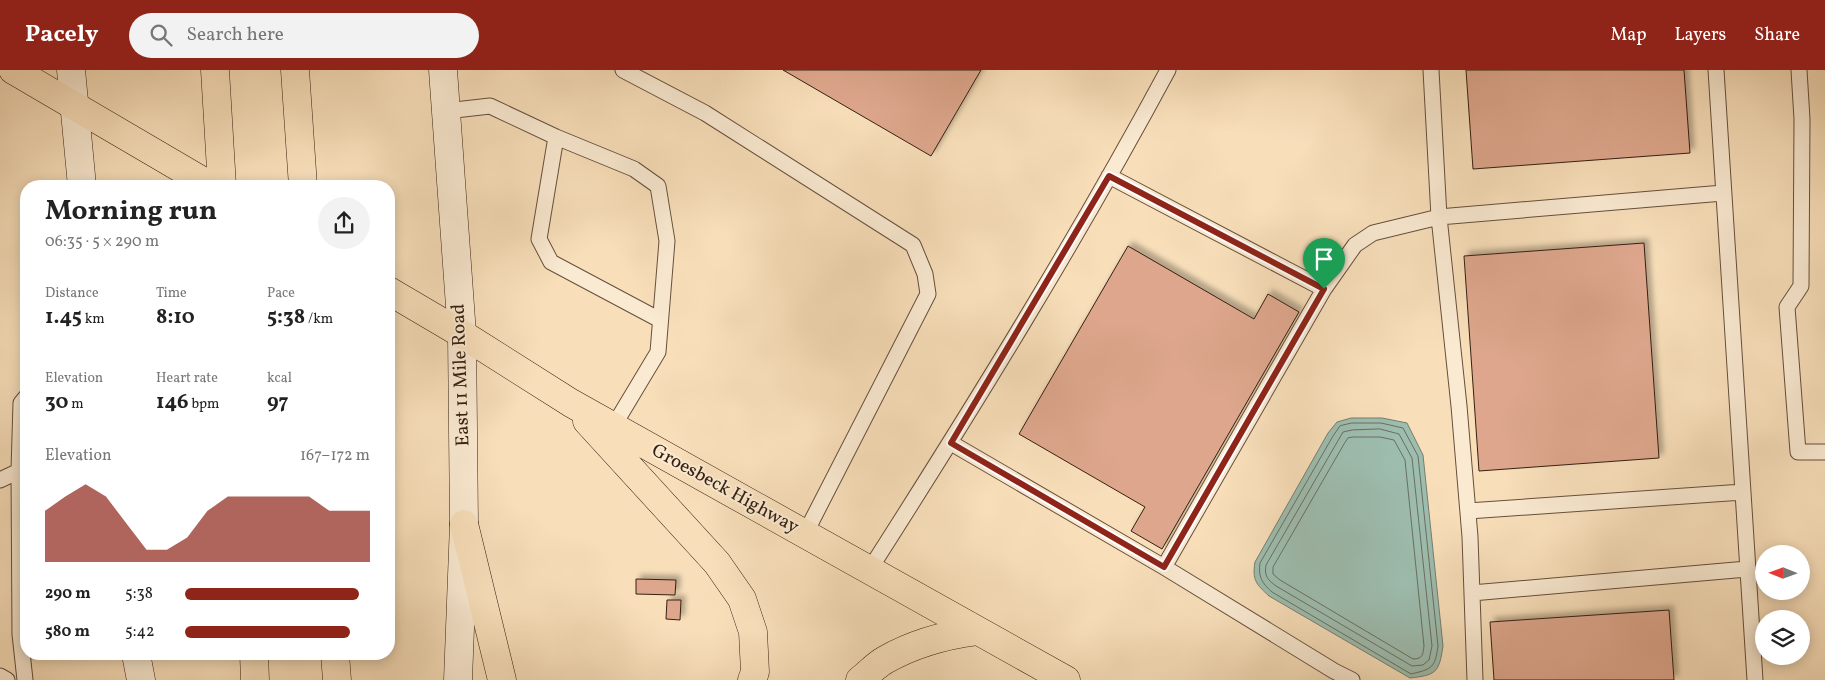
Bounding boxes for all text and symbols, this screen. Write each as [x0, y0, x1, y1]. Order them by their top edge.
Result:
search box [129, 13, 479, 58]
text: Pacely [25, 18, 99, 52]
icon: search [147, 21, 175, 49]
text: Search here [187, 22, 284, 48]
text: Map [1610, 23, 1646, 48]
text: Layers [1674, 23, 1726, 48]
text: Share [1754, 23, 1800, 48]
text: Morning run [45, 192, 217, 231]
button: share [318, 197, 370, 249]
text: 06:35 · 5 × 290 m [45, 231, 159, 253]
pin [1303, 238, 1345, 289]
icon: arrive [1310, 245, 1338, 273]
text: Distance [45, 284, 99, 303]
text: Time [156, 284, 187, 303]
text: Pace [267, 284, 295, 303]
text: 1.45 [45, 303, 82, 332]
text: 8:10 [156, 303, 195, 332]
text: 5:38 [267, 303, 305, 332]
street label: East 11 Mile Road [446, 303, 476, 447]
text: km [82, 310, 105, 329]
text: /km [305, 310, 333, 329]
text: Elevation [45, 369, 103, 388]
text: Heart rate [156, 369, 218, 388]
text: kcal [267, 369, 292, 388]
text: 30 [45, 388, 68, 417]
text: 146 [156, 388, 189, 417]
text: 97 [267, 388, 289, 417]
text: m [68, 395, 84, 414]
text: bpm [189, 395, 219, 414]
street label: Groesbeck Highway [647, 438, 803, 540]
text: Elevation [45, 445, 112, 467]
text: 167–172 m [300, 445, 370, 467]
north arrow [1755, 545, 1810, 600]
map controls [1755, 545, 1810, 665]
text: 290 m [45, 583, 91, 605]
text: 5:38 [125, 583, 153, 605]
button: layers [1755, 610, 1810, 665]
text: 580 m [45, 621, 90, 643]
text: 5:42 [125, 621, 155, 643]

